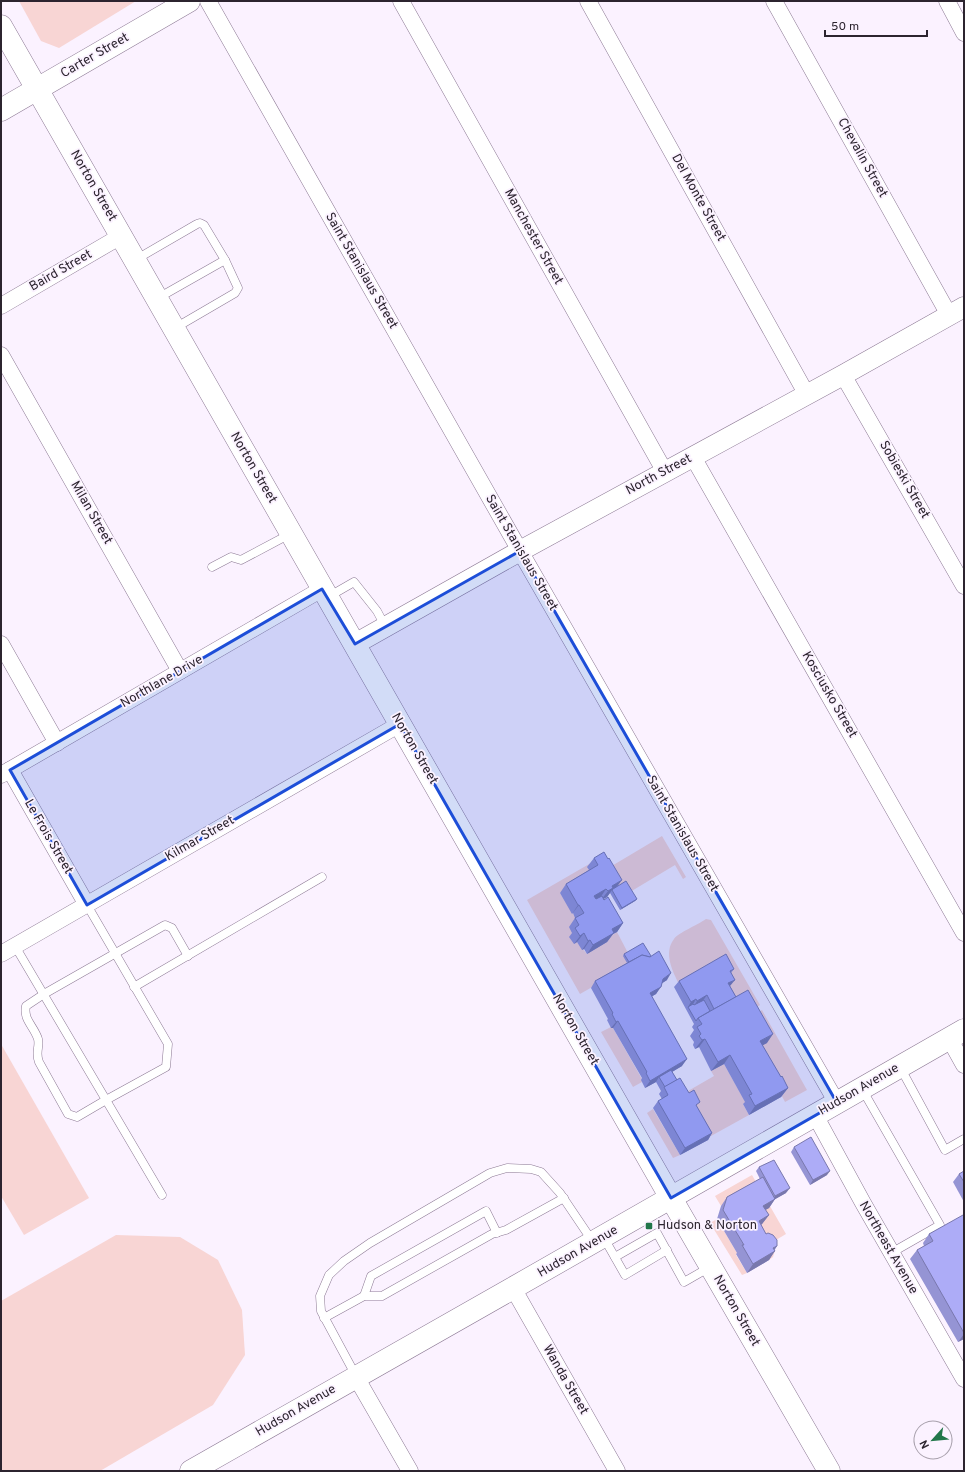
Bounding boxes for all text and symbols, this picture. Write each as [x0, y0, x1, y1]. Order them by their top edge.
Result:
scale bar [825, 12, 927, 38]
text: 50 m [831, 19, 859, 35]
street label: Carter Street [58, 30, 132, 82]
street label: Chevalin Street [833, 115, 891, 201]
street label: Norton Street [66, 147, 120, 225]
street label: Del Monte Street [667, 151, 729, 245]
street label: Manchester Street [500, 186, 566, 288]
street label: Saint Stanislaus Street [321, 210, 401, 332]
street label: Baird Street [27, 247, 95, 295]
street label: Norton Street [226, 429, 280, 507]
street label: Sobieski Street [875, 438, 933, 522]
street label: North Street [623, 451, 695, 499]
street label: Milan Street [66, 479, 116, 548]
street label: Saint Stanislaus Street [481, 492, 561, 614]
street label: Kosciusko Street [798, 649, 860, 741]
street label: Northlane Drive [118, 652, 206, 712]
street label: Norton Street [387, 710, 441, 788]
street label: Saint Stanislaus Street [642, 773, 722, 895]
street label: Le Frois Street [20, 797, 76, 877]
street label: Kilmar Street [163, 813, 238, 865]
street label: Norton Street [548, 991, 602, 1069]
street label: Hudson Avenue [816, 1061, 902, 1119]
street label: Northeast Avenue [855, 1199, 921, 1297]
place label: Hudson & Norton [657, 1218, 757, 1234]
marker: Hudson & Norton [644, 1221, 654, 1231]
street label: Hudson Avenue [535, 1223, 621, 1281]
street label: Norton Street [709, 1272, 763, 1350]
street label: Wanda Street [539, 1342, 591, 1418]
street label: Hudson Avenue [253, 1382, 339, 1440]
north arrow [913, 1420, 953, 1460]
text: N [917, 1437, 933, 1451]

